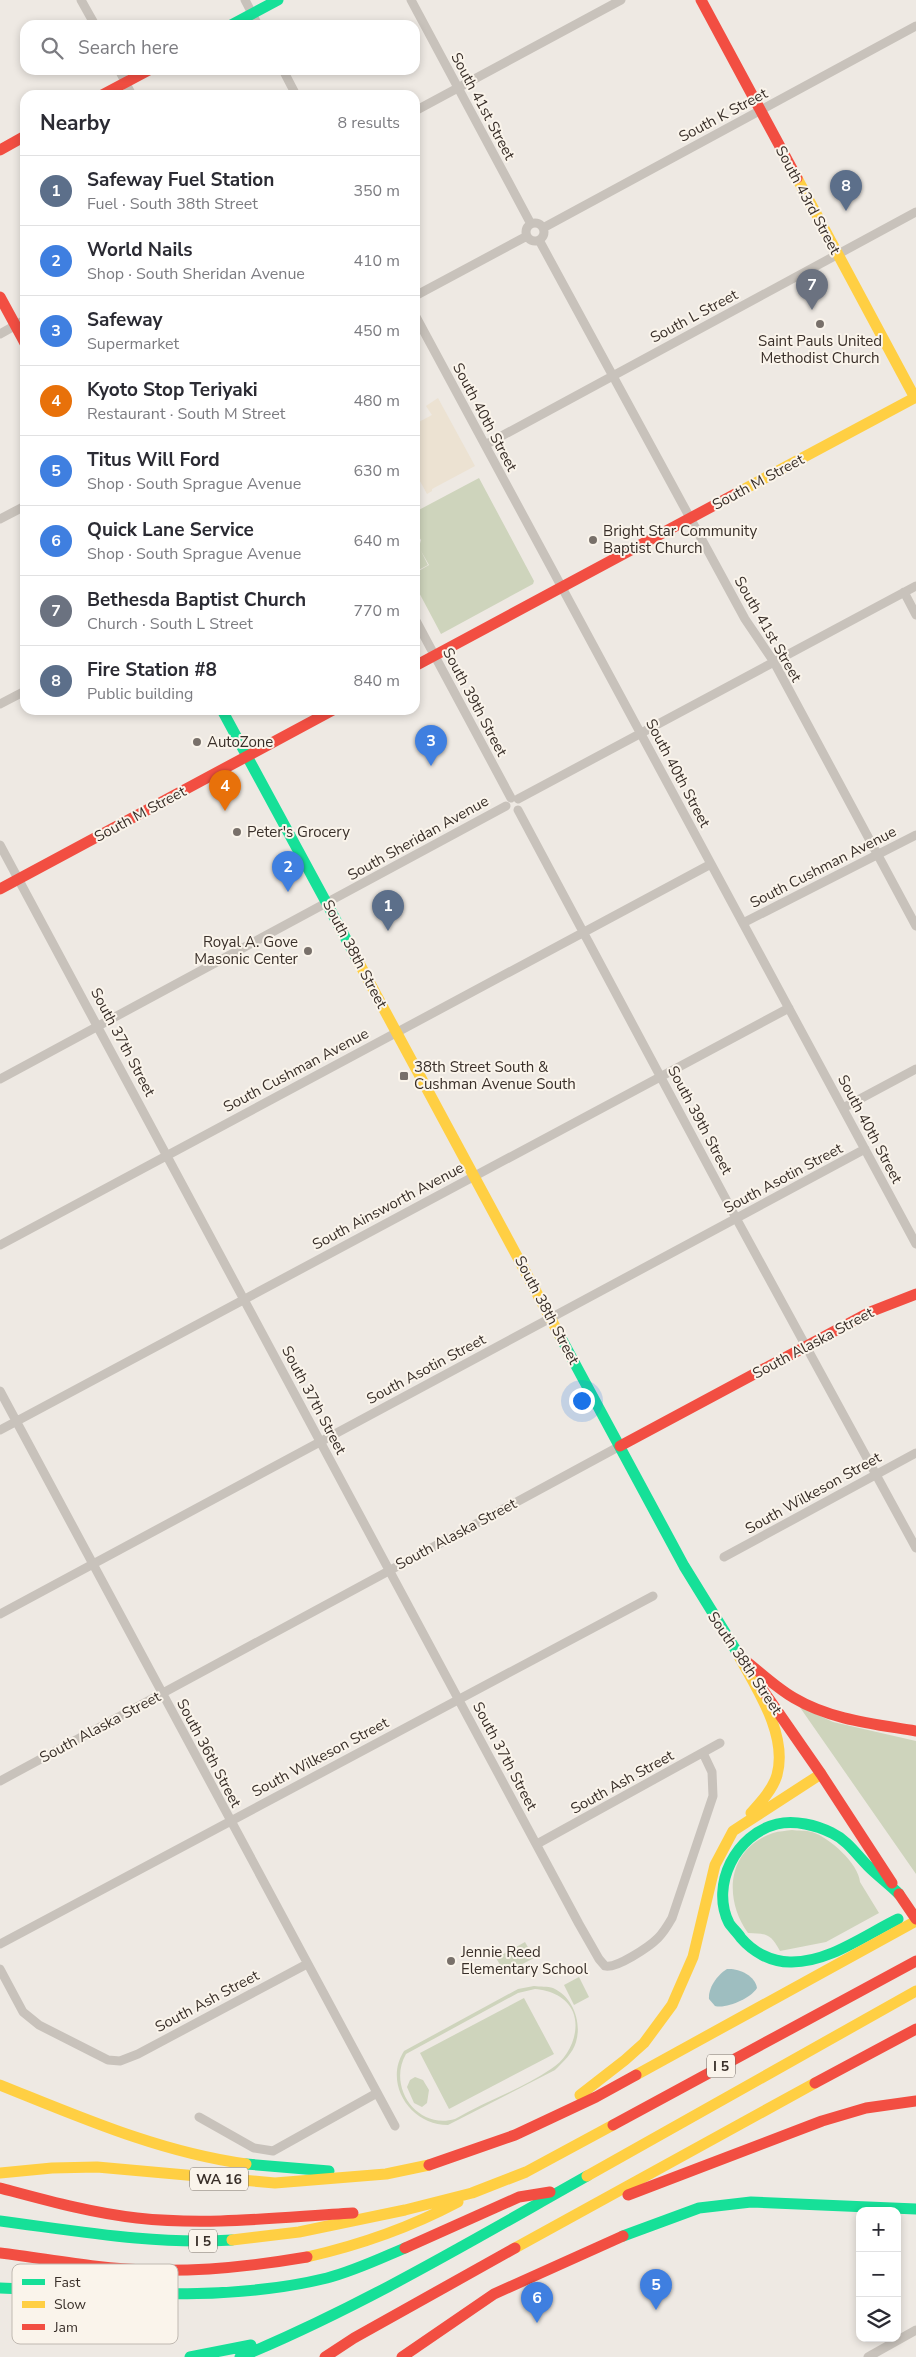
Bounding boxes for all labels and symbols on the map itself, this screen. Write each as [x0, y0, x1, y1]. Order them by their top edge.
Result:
street label: South 41st Street [446, 49, 520, 164]
street label: South K Street [675, 83, 772, 147]
street label: South 43rd Street [771, 142, 845, 259]
pin: 8 [830, 170, 862, 211]
pin: 7 [796, 269, 828, 310]
street label: South L Street [647, 284, 742, 347]
marker: Saint Pauls United Methodist Church [814, 318, 826, 330]
place label: Saint Pauls United Methodist Church [758, 331, 882, 368]
street label: South 40th Street [448, 359, 522, 475]
street label: South M Street [709, 449, 808, 515]
place label: Bright Star Community Baptist Church [603, 521, 757, 558]
marker: Bright Star Community Baptist Church [587, 534, 599, 546]
street label: South 41st Street [730, 573, 807, 686]
street label: South 39th Street [438, 644, 512, 760]
street label: South 40th Street [641, 715, 715, 831]
pin: 3 [415, 725, 447, 766]
place label: AutoZone [207, 732, 273, 752]
marker: AutoZone [191, 736, 203, 748]
pin: 4 [209, 770, 241, 811]
street label: South M Street [91, 781, 190, 847]
street label: South Sheridan Avenue [344, 791, 492, 885]
street label: South Cushman Avenue [746, 821, 900, 913]
place label: Peter's Grocery [247, 822, 350, 842]
marker: Peter's Grocery [231, 826, 243, 838]
pin: 2 [272, 851, 304, 892]
pin: 1 [372, 890, 404, 931]
street label: South 38th Street [318, 896, 392, 1012]
place label: Royal A. Gove Masonic Center [194, 932, 299, 969]
marker: Royal A. Gove Masonic Center [302, 945, 314, 957]
street label: South 37th Street [86, 984, 160, 1100]
street label: South Cushman Avenue [220, 1023, 372, 1117]
place label: 38th Street South & Cushman Avenue South [414, 1057, 576, 1094]
street label: South 39th Street [663, 1062, 737, 1178]
marker: 38th Street South & Cushman Avenue South [398, 1070, 410, 1082]
street label: South 40th Street [833, 1071, 907, 1187]
street label: South Asotin Street [720, 1138, 847, 1218]
street label: South Ainsworth Avenue [309, 1158, 467, 1254]
street label: South 38th Street [510, 1252, 584, 1368]
street label: South Alaska Street [749, 1302, 878, 1383]
street label: South Asotin Street [363, 1329, 490, 1409]
street label: South 37th Street [277, 1342, 351, 1458]
your location [569, 1388, 595, 1414]
street label: South Wilkeson Street [742, 1447, 885, 1539]
street label: South Alaska Street [392, 1493, 521, 1574]
street label: South 38th Street [703, 1608, 787, 1719]
street label: South Alaska Street [36, 1686, 165, 1767]
street label: South 36th Street [172, 1695, 246, 1811]
street label: South 37th Street [468, 1698, 542, 1814]
street label: South Wilkeson Street [248, 1712, 393, 1802]
street label: South Ash Street [567, 1745, 678, 1819]
place label: Jennie Reed Elementary School [460, 1942, 588, 1979]
marker: Jennie Reed Elementary School [445, 1955, 457, 1967]
street label: South Ash Street [152, 1965, 263, 2037]
road number: I 5 [707, 2054, 735, 2078]
road number: WA 16 [190, 2168, 248, 2190]
road number: I 5 [189, 2230, 217, 2252]
legend [12, 2264, 178, 2344]
pin: 5 [640, 2269, 672, 2310]
text: Fast [54, 2273, 80, 2292]
pin: 6 [521, 2282, 553, 2323]
text: Slow [54, 2295, 86, 2314]
text: Jam [53, 2318, 78, 2337]

